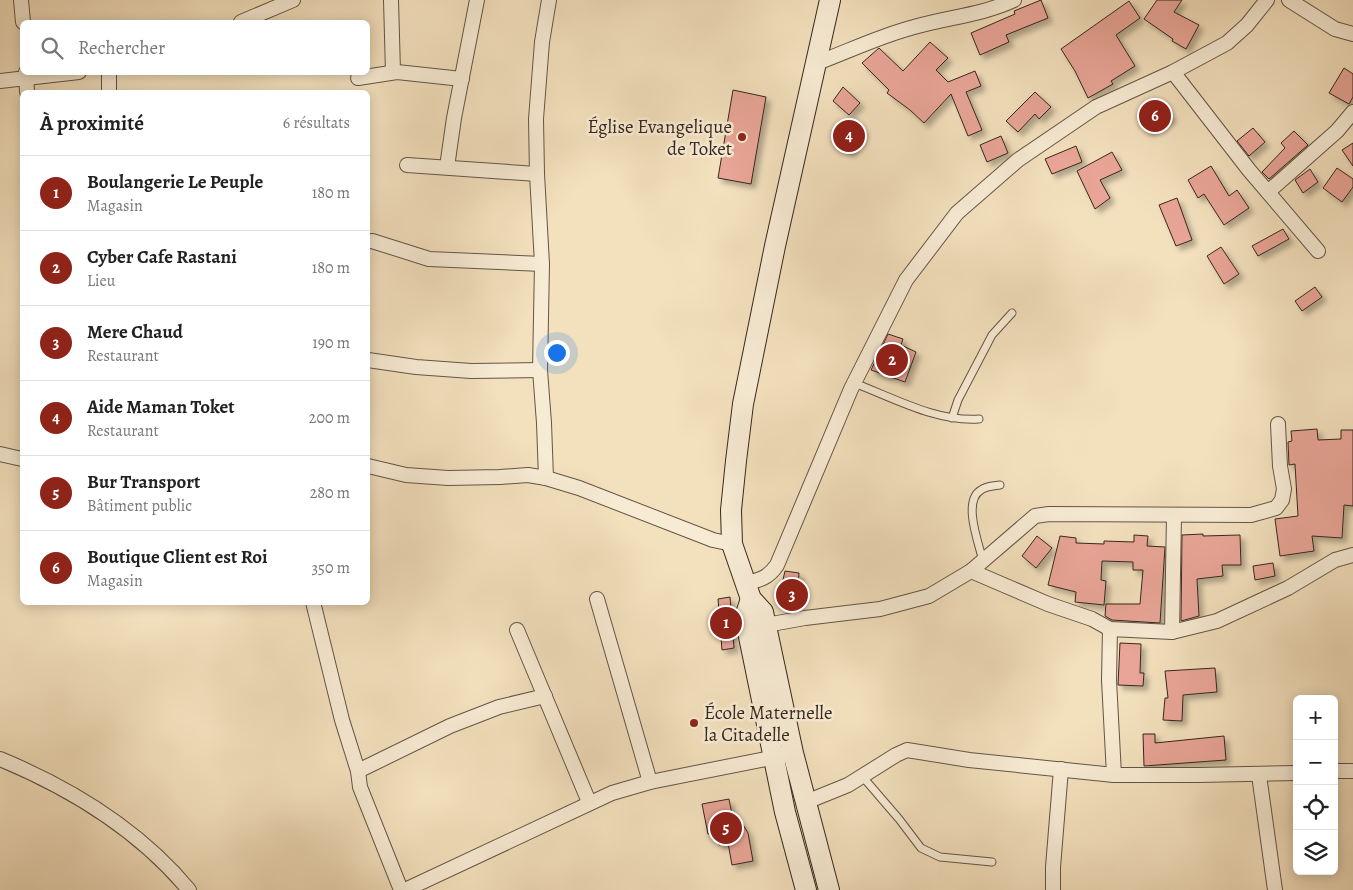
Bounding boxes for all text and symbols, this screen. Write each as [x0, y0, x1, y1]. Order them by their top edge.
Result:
search box [20, 20, 370, 75]
icon: search [38, 34, 66, 62]
text: Rechercher [78, 35, 165, 61]
pin: 6 [1139, 97, 1171, 135]
text: À proximité [40, 109, 144, 137]
text: 6 résultats [283, 112, 350, 134]
place label: Église Evangelique de Toket [587, 114, 732, 162]
pin: 4 [833, 117, 865, 155]
marker: Église Evangelique de Toket [736, 131, 748, 143]
text: Boulangerie Le Peuple [87, 169, 263, 195]
text: 1 [53, 182, 59, 204]
text: 180 m [312, 182, 350, 204]
text: Magasin [87, 195, 143, 217]
text: Cyber Cafe Rastani [87, 244, 237, 270]
text: 2 [52, 257, 60, 279]
text: 180 m [312, 257, 350, 279]
text: Lieu [87, 270, 115, 292]
text: Mere Chaud [87, 319, 183, 345]
text: 3 [53, 332, 59, 354]
text: 190 m [312, 332, 350, 354]
your location [544, 340, 570, 366]
pin: 2 [876, 341, 908, 379]
text: Restaurant [87, 345, 159, 367]
text: Aide Maman Toket [87, 394, 235, 420]
text: 4 [52, 407, 60, 429]
text: 200 m [309, 407, 350, 429]
text: Restaurant [87, 420, 159, 442]
text: Bur Transport [87, 469, 200, 495]
text: 5 [53, 482, 59, 504]
text: 280 m [310, 482, 350, 504]
text: Bâtiment public [87, 495, 192, 517]
text: Boutique Client est Roi [87, 544, 268, 570]
text: 6 [52, 557, 60, 579]
text: 350 m [311, 557, 350, 579]
text: Magasin [87, 570, 143, 592]
pin: 3 [776, 576, 808, 614]
pin: 1 [710, 604, 742, 642]
map controls [1293, 695, 1338, 875]
button: + [1293, 695, 1338, 740]
place label: École Maternelle la Citadelle [704, 700, 832, 748]
marker: École Maternelle la Citadelle [688, 717, 700, 729]
button: − [1293, 740, 1338, 785]
button: locate [1293, 785, 1338, 830]
pin: 5 [710, 809, 742, 847]
button: layers [1293, 830, 1338, 875]

